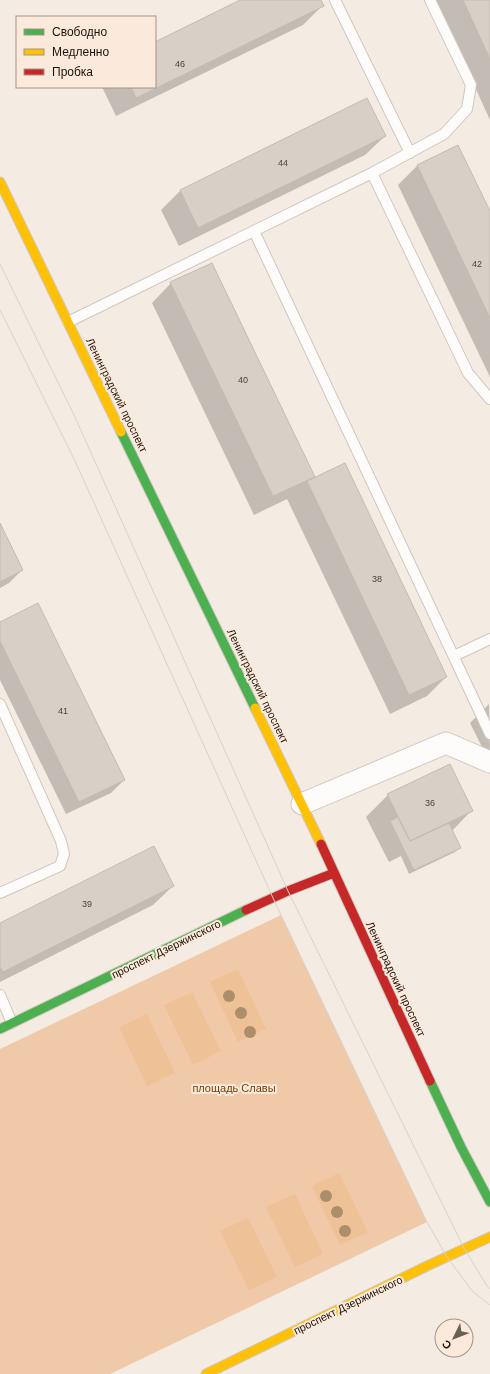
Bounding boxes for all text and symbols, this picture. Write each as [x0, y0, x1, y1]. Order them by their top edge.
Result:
legend [16, 16, 156, 88]
text: Свободно [52, 25, 107, 39]
text: Медленно [52, 45, 109, 59]
house number: 46 [175, 59, 185, 69]
text: Пробка [52, 65, 93, 79]
house number: 44 [278, 158, 288, 168]
house number: 42 [472, 259, 482, 269]
street label: Ленинградский проспект [84, 336, 150, 454]
house number: 40 [238, 375, 248, 385]
house number: 38 [372, 574, 382, 584]
street label: Ленинградский проспект [225, 627, 291, 745]
house number: 41 [58, 706, 68, 716]
house number: 36 [425, 798, 435, 808]
house number: 39 [82, 899, 92, 909]
street label: проспект Дзержинского [110, 917, 222, 981]
street label: Ленинградский проспект [364, 920, 428, 1038]
park label: площадь Славы [192, 1082, 276, 1094]
street label: проспект Дзержинского [292, 1273, 404, 1337]
north arrow [434, 1318, 474, 1358]
text: С [440, 1338, 454, 1352]

